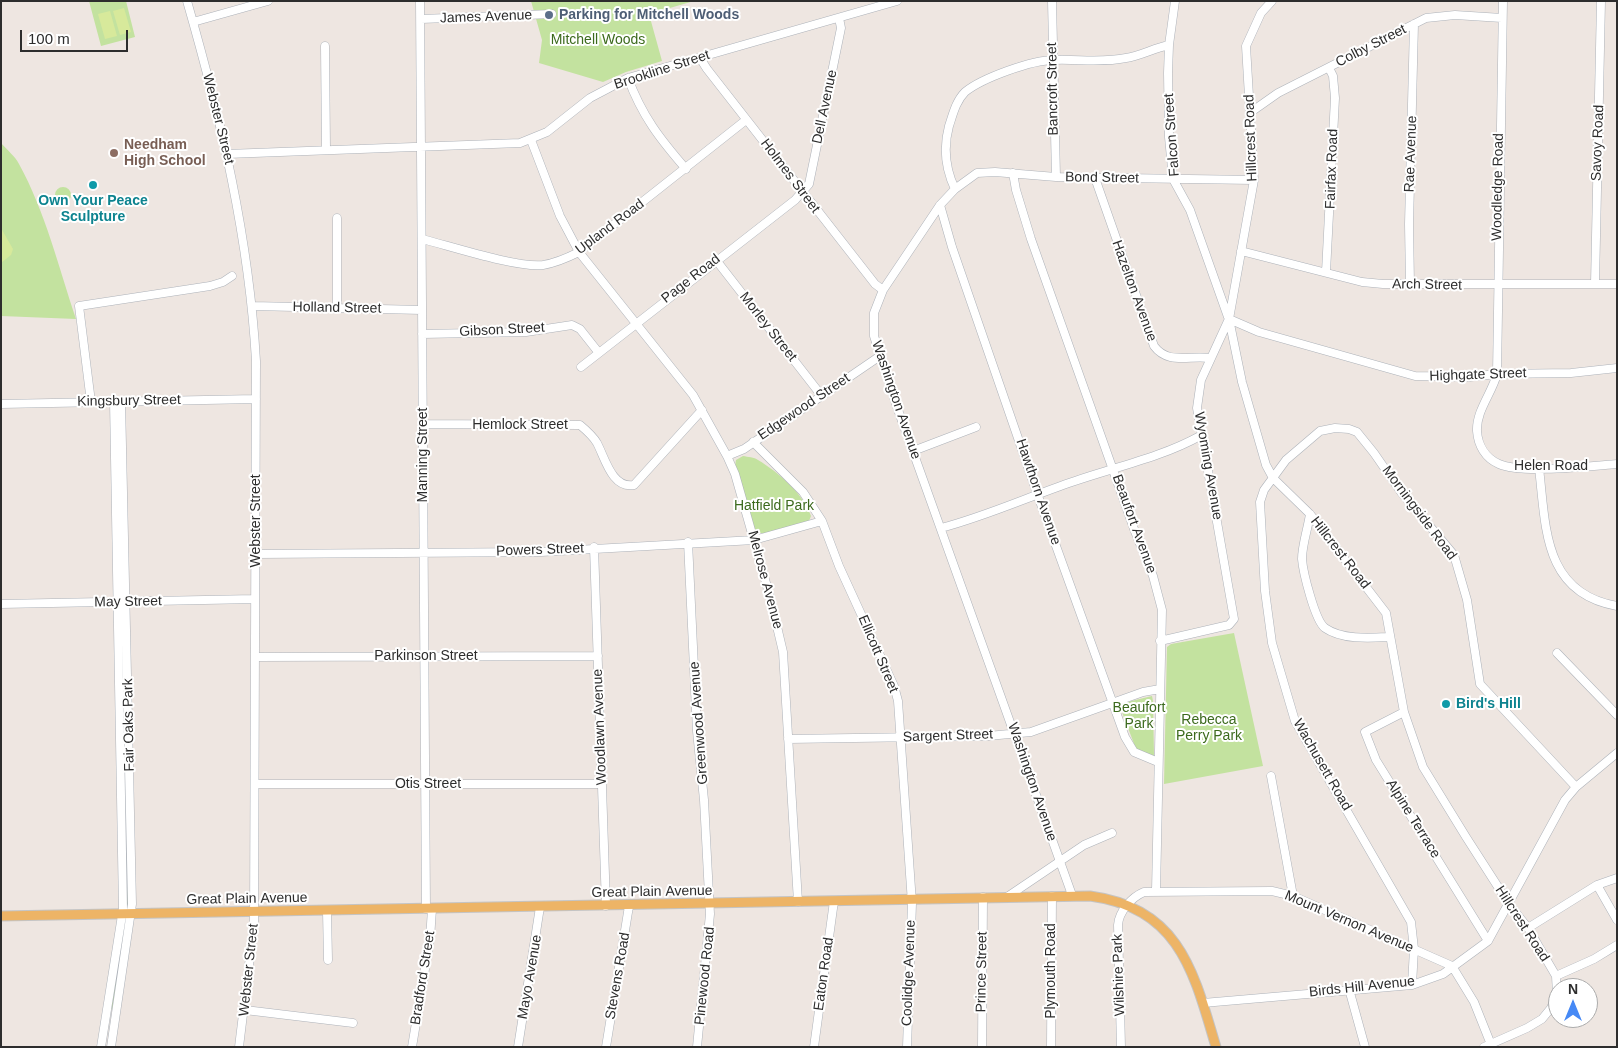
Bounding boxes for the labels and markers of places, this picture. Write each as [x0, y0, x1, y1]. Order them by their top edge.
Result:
place label: Parking for Mitchell Woods [559, 7, 739, 23]
marker: Parking for Mitchell Woods [543, 9, 555, 21]
place label: Needham High School [124, 137, 206, 170]
marker: Needham High School [108, 147, 120, 159]
marker: Own Your Peace Sculpture [87, 179, 99, 191]
place label: Own Your Peace Sculpture [38, 193, 148, 226]
place label: Bird's Hill [1456, 696, 1521, 712]
marker: Bird's Hill [1440, 698, 1452, 710]

